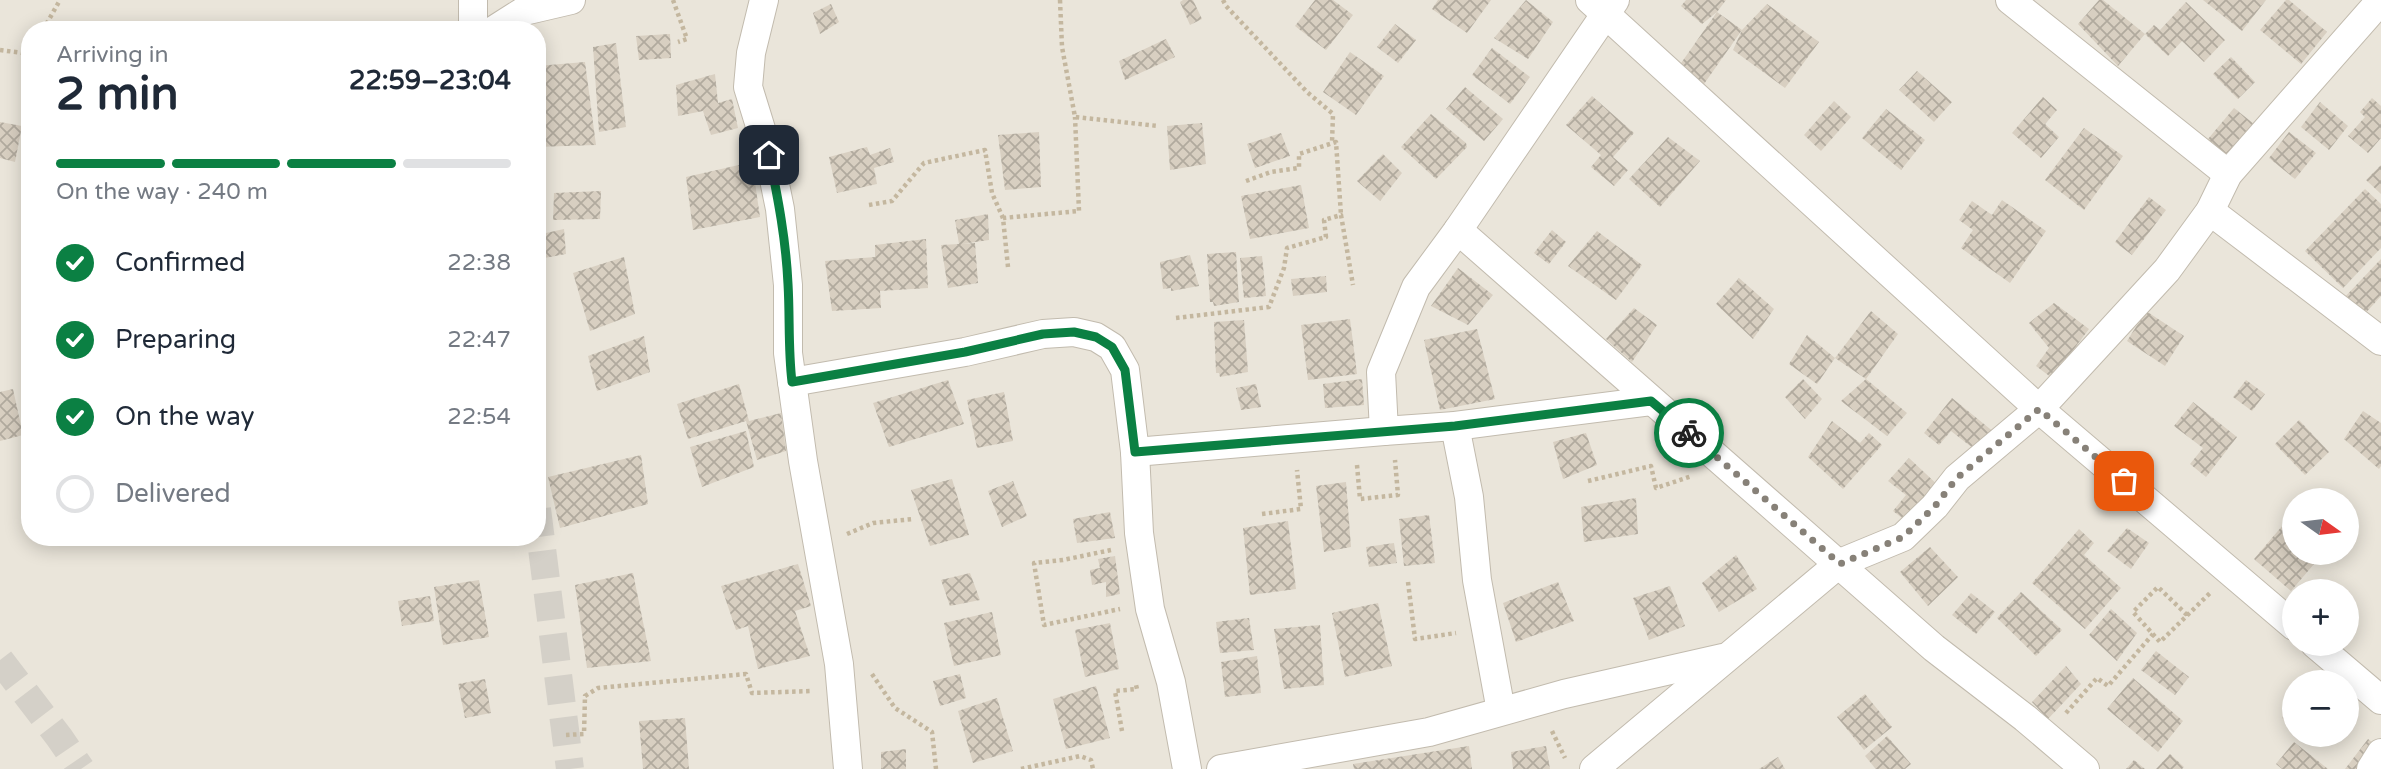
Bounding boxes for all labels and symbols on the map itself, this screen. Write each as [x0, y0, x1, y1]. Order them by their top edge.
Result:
pin [739, 125, 799, 185]
courier [1654, 398, 1724, 468]
pin [2094, 451, 2154, 511]
north arrow [2282, 488, 2359, 565]

